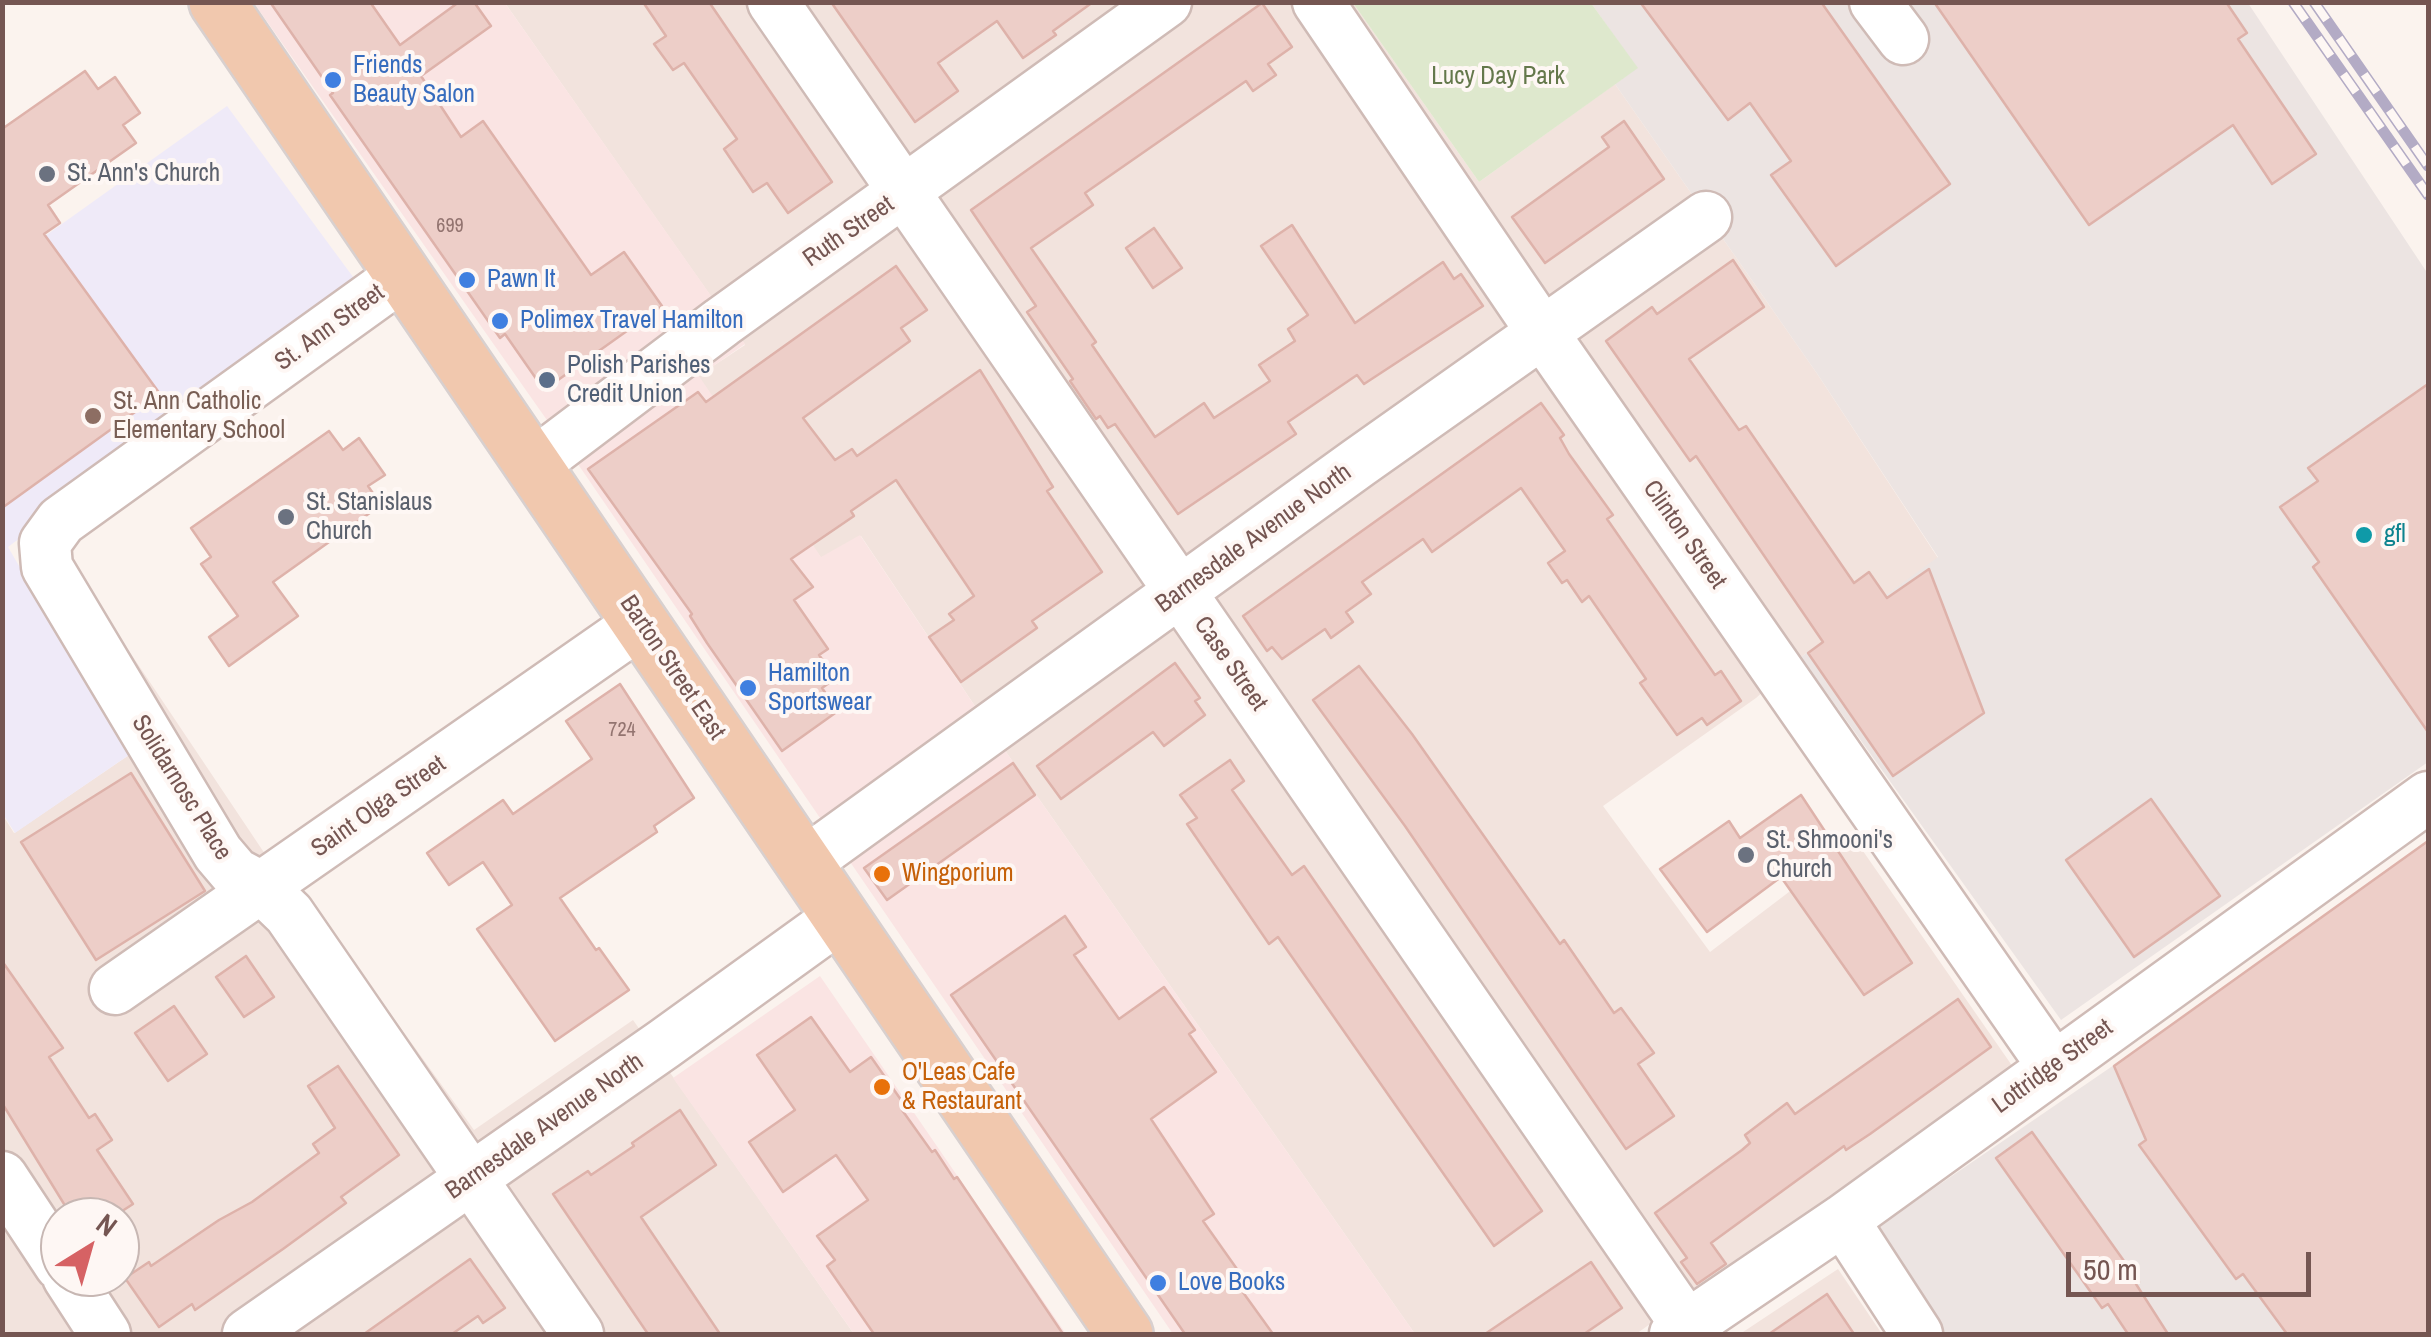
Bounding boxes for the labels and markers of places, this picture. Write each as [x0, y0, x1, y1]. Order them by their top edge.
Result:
place label: Friends Beauty Salon [353, 51, 475, 110]
marker: Friends Beauty Salon [322, 69, 344, 91]
place label: St. Ann's Church [67, 159, 220, 189]
marker: St. Ann's Church [36, 163, 58, 185]
place label: Pawn It [487, 265, 555, 295]
marker: Pawn It [456, 269, 478, 291]
place label: Polimex Travel Hamilton [520, 306, 744, 336]
marker: Polimex Travel Hamilton [489, 310, 511, 332]
place label: Polish Parishes Credit Union [567, 351, 711, 410]
marker: Polish Parishes Credit Union [536, 369, 558, 391]
place label: St. Ann Catholic Elementary School [113, 387, 285, 446]
marker: St. Ann Catholic Elementary School [82, 405, 104, 427]
place label: St. Stanislaus Church [306, 488, 432, 547]
marker: St. Stanislaus Church [275, 506, 297, 528]
place label: gfl [2384, 520, 2406, 550]
marker: gfl [2353, 524, 2375, 546]
place label: Hamilton Sportswear [768, 659, 872, 718]
marker: Hamilton Sportswear [737, 677, 759, 699]
place label: St. Shmooni's Church [1766, 826, 1893, 885]
marker: St. Shmooni's Church [1735, 844, 1757, 866]
place label: Wingporium [902, 859, 1014, 889]
marker: Wingporium [871, 863, 893, 885]
place label: O'Leas Cafe & Restaurant [902, 1058, 1022, 1117]
marker: O'Leas Cafe & Restaurant [871, 1076, 893, 1098]
place label: Love Books [1178, 1268, 1285, 1298]
marker: Love Books [1147, 1272, 1169, 1294]

